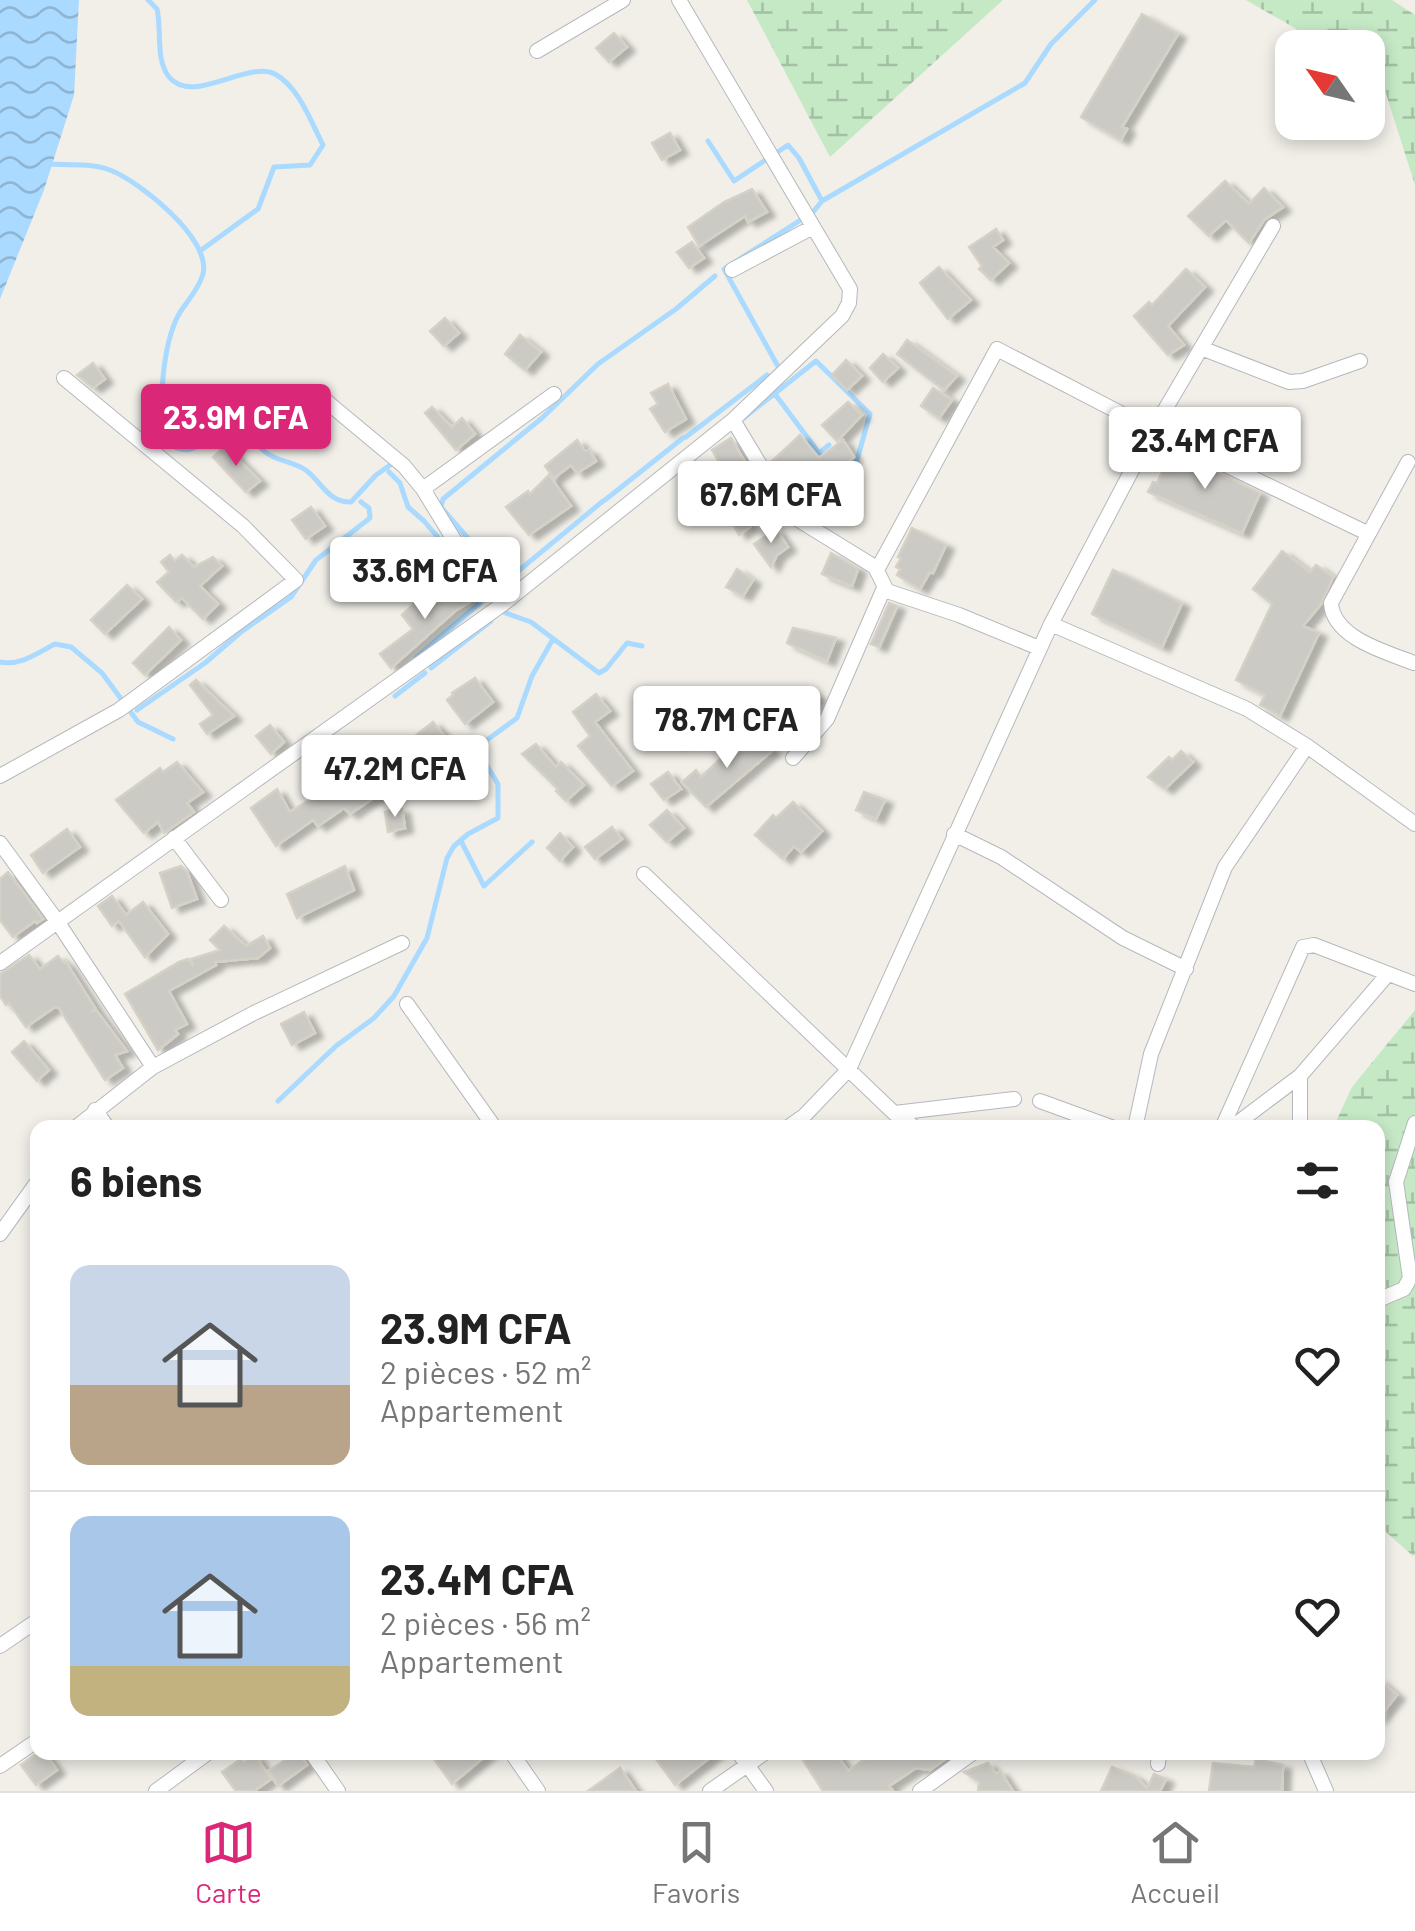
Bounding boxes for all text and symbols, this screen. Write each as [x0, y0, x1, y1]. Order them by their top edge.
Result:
north arrow [1275, 30, 1385, 140]
map controls [1275, 30, 1385, 140]
pin: 23.9M CFA [122, 384, 350, 469]
text: 23.9M CFA [163, 397, 309, 435]
pin: 23.4M CFA [1091, 407, 1319, 492]
text: 23.4M CFA [1131, 420, 1279, 458]
pin: 67.6M CFA [657, 461, 885, 546]
text: 67.6M CFA [700, 474, 842, 512]
pin: 33.6M CFA [311, 537, 539, 622]
text: 33.6M CFA [352, 550, 498, 588]
pin: 78.7M CFA [613, 686, 841, 771]
text: 78.7M CFA [655, 699, 799, 737]
pin: 47.2M CFA [281, 735, 509, 820]
text: 47.2M CFA [323, 748, 467, 786]
icon: filters [1290, 1153, 1345, 1208]
text: 6 biens [70, 1155, 202, 1205]
text: 23.9M CFA [380, 1302, 572, 1352]
icon: home [150, 1305, 270, 1425]
icon: heart [1290, 1338, 1345, 1393]
text: 2 pièces · 52 m² [380, 1352, 592, 1390]
text: Appartement [380, 1390, 564, 1428]
text: 23.4M CFA [380, 1553, 575, 1603]
icon: home [150, 1556, 270, 1676]
icon: heart [1290, 1589, 1345, 1644]
text: 2 pièces · 56 m² [380, 1603, 591, 1641]
text: Appartement [380, 1641, 564, 1679]
tab: Carte [195, 1815, 262, 1909]
tab: Favoris [652, 1815, 740, 1909]
tab: Accueil [1131, 1815, 1220, 1909]

